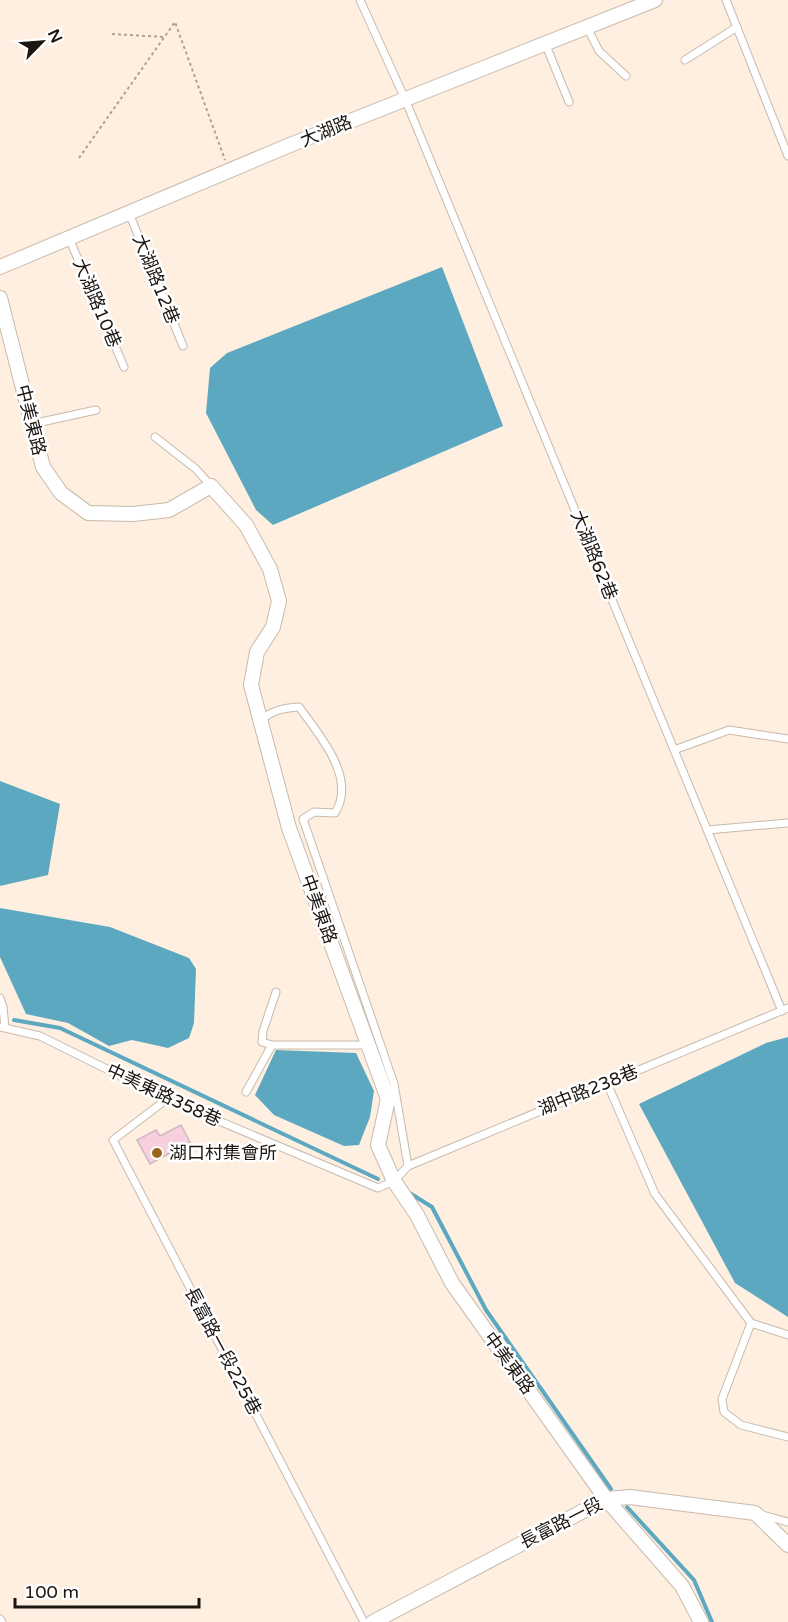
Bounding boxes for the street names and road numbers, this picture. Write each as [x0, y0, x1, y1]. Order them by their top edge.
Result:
street label: 大湖路 [297, 111, 355, 151]
street label: 大湖路12巷 [128, 231, 184, 327]
street label: 大湖路10巷 [68, 255, 126, 351]
street label: 中美東路 [12, 382, 50, 458]
street label: 大湖路62巷 [566, 507, 622, 603]
street label: 中美東路 [296, 871, 342, 947]
street label: 中美東路358巷 [103, 1059, 225, 1131]
street label: 湖中路238巷 [535, 1060, 641, 1120]
street label: 長富路一段225巷 [180, 1283, 266, 1419]
street label: 中美東路 [479, 1327, 539, 1399]
street label: 長富路一段 [516, 1493, 606, 1553]

